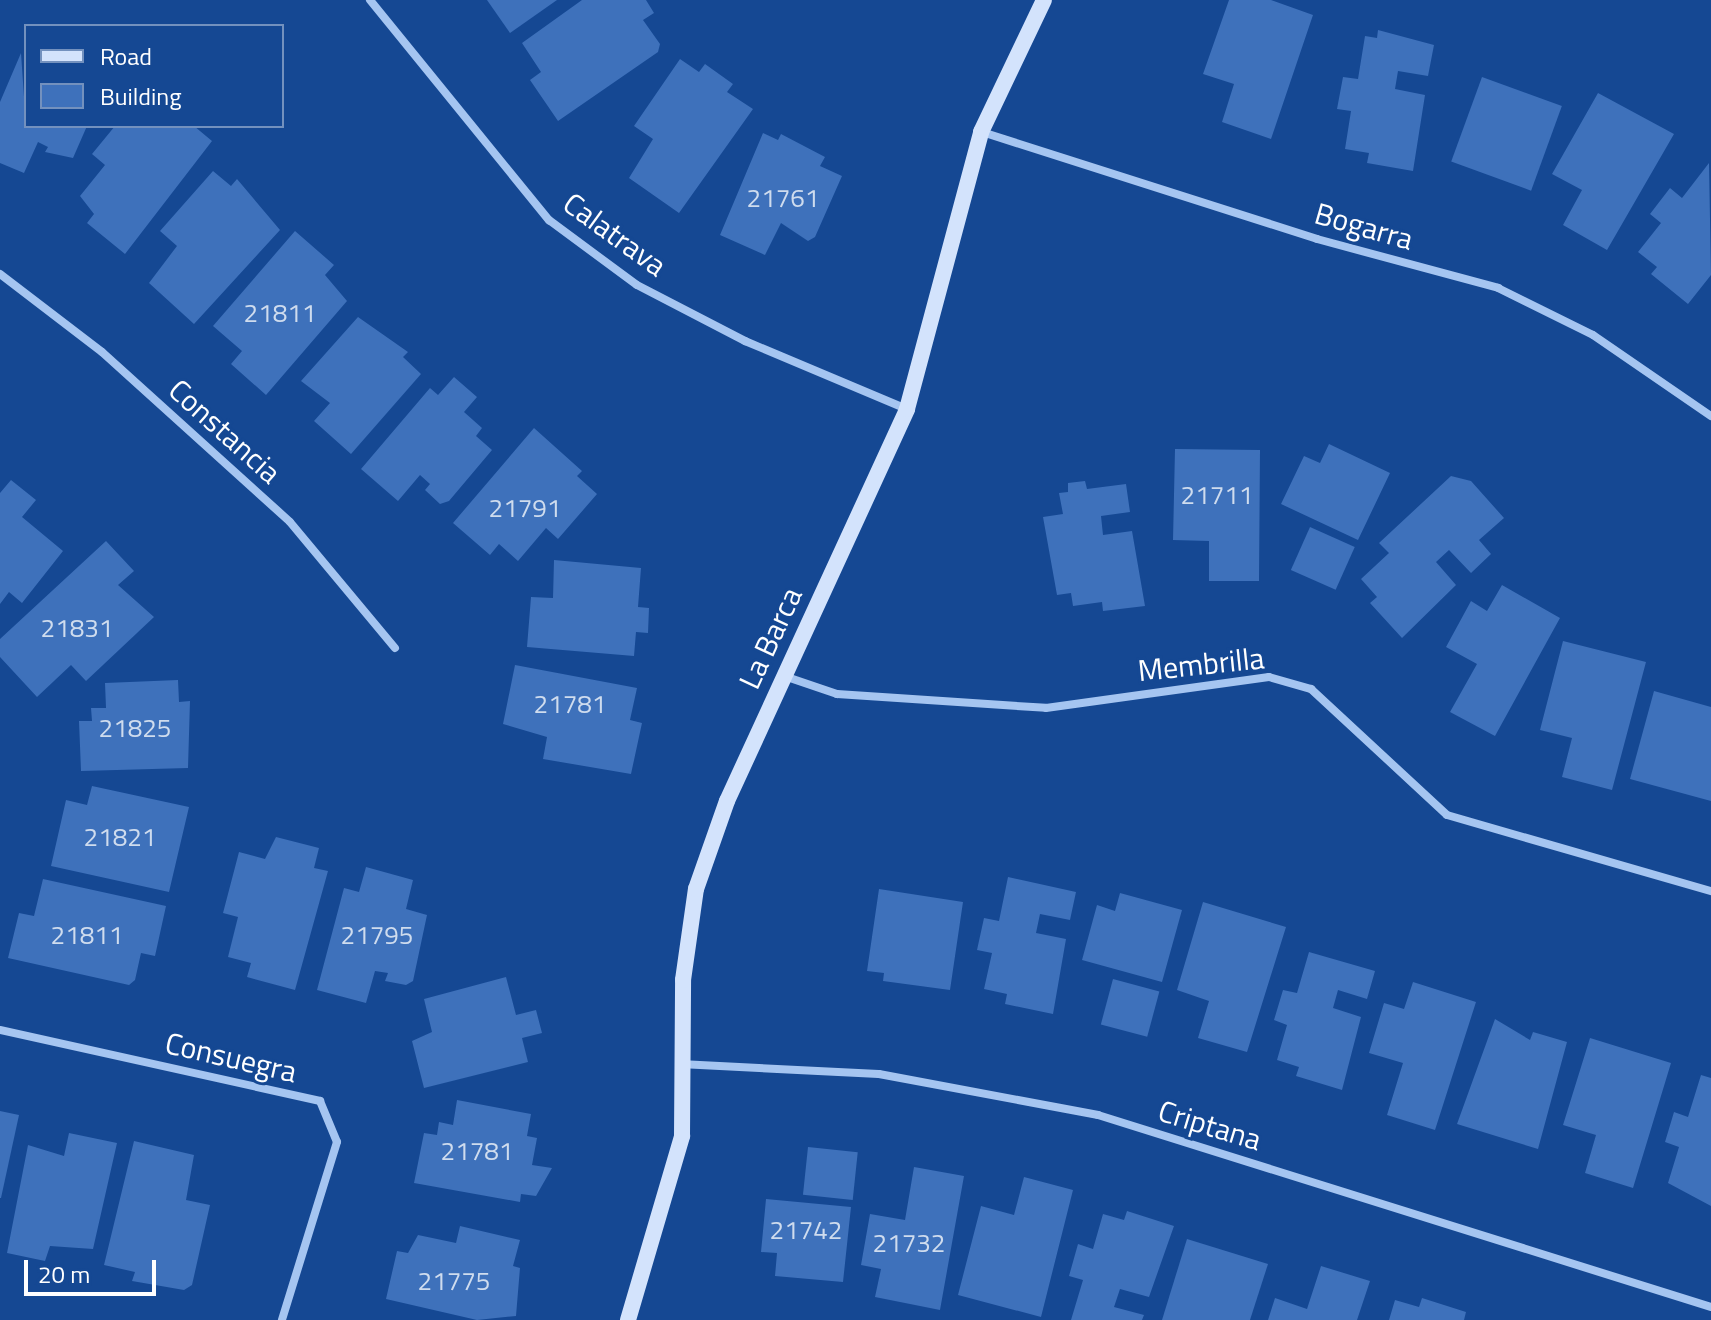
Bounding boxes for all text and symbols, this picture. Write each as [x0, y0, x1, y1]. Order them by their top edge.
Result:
legend [24, 24, 284, 128]
text: Road [100, 38, 152, 74]
text: Building [100, 78, 182, 114]
house number: 21761 [747, 182, 819, 214]
street label: Calatrava [557, 185, 673, 283]
street label: Bogarra [1311, 195, 1417, 257]
house number: 21811 [244, 297, 316, 329]
street label: Constancia [162, 371, 288, 491]
house number: 21711 [1181, 479, 1253, 511]
house number: 21791 [489, 492, 561, 524]
street label: La Barca [731, 582, 809, 694]
house number: 21831 [41, 612, 113, 644]
street label: Membrilla [1136, 639, 1266, 689]
house number: 21781 [534, 688, 606, 720]
house number: 21825 [99, 712, 171, 744]
house number: 21821 [84, 821, 156, 853]
house number: 21811 [51, 919, 123, 951]
house number: 21795 [341, 919, 413, 951]
street label: Consuegra [162, 1024, 300, 1090]
street label: Criptana [1154, 1092, 1266, 1158]
house number: 21781 [441, 1135, 513, 1167]
house number: 21742 [770, 1214, 842, 1246]
house number: 21732 [873, 1227, 945, 1259]
scale bar [28, 1244, 160, 1294]
text: 20 m [38, 1256, 90, 1292]
house number: 21775 [418, 1265, 490, 1297]

